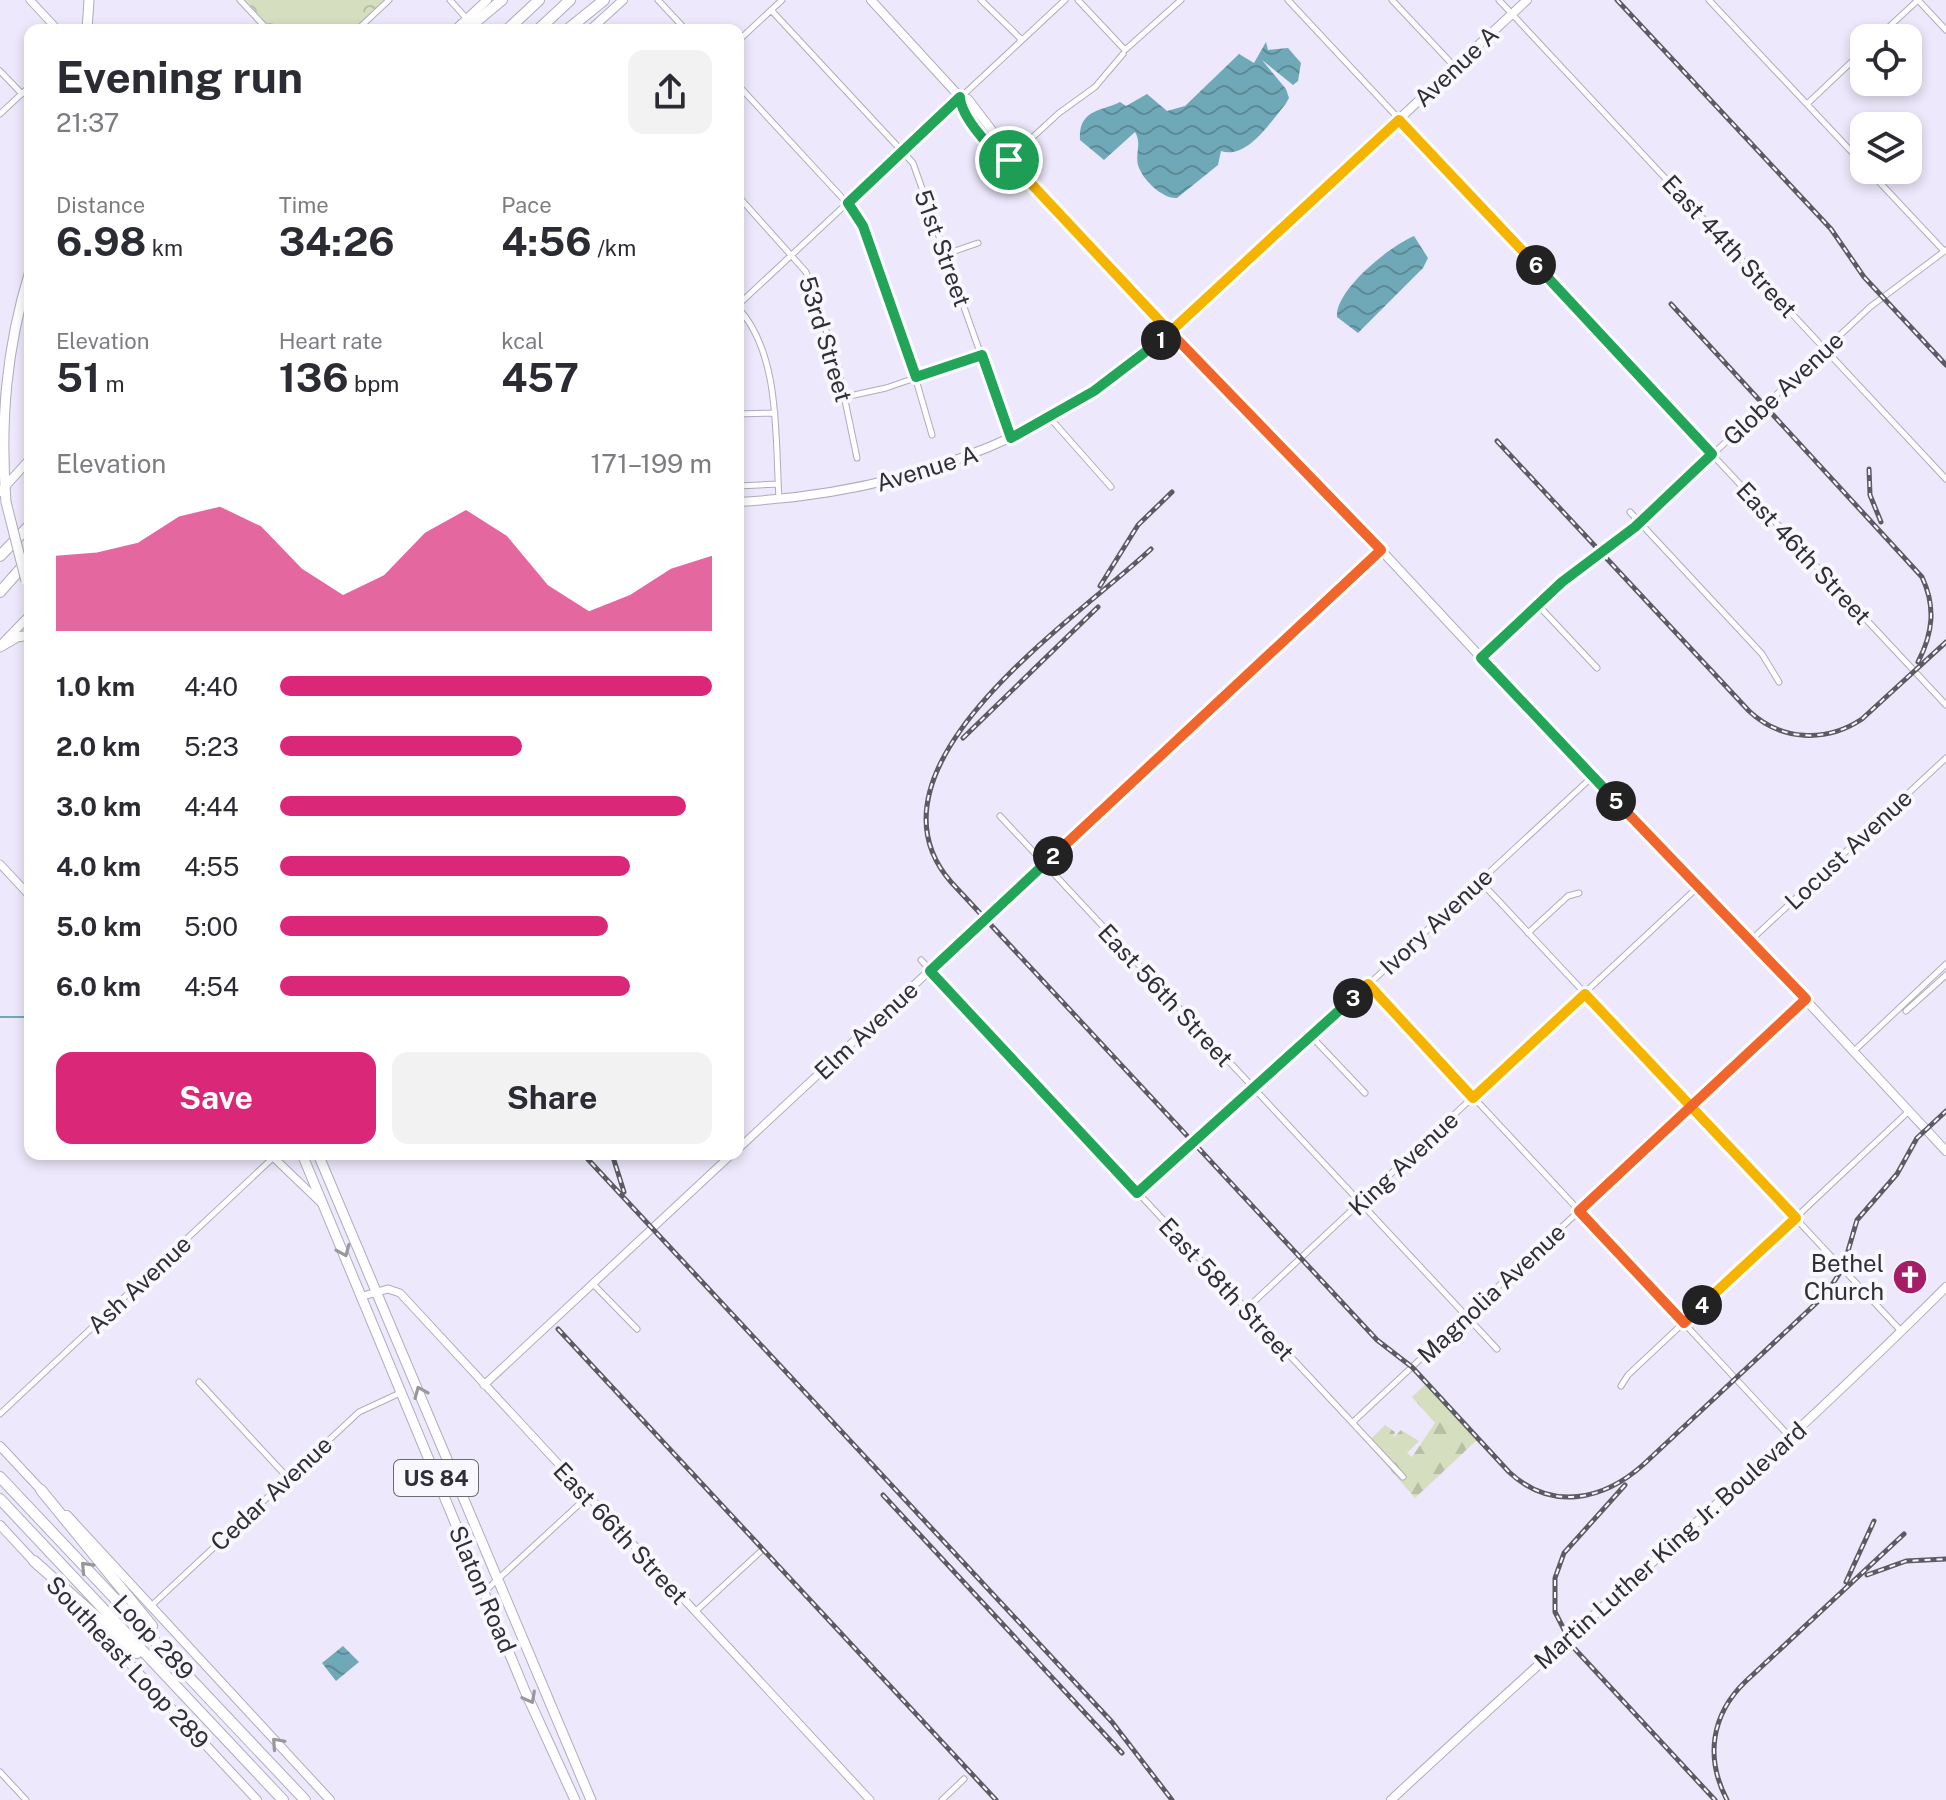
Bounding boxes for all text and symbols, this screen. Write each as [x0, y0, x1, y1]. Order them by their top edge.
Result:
street label: Avenue A [1408, 20, 1504, 112]
map controls [1850, 24, 1922, 184]
button: locate [1850, 24, 1922, 96]
button: share [628, 50, 712, 134]
text: Evening run [56, 51, 303, 103]
text: 21:37 [56, 107, 119, 138]
button: layers [1850, 112, 1922, 184]
pin [975, 126, 1043, 194]
icon: arrive [987, 138, 1031, 182]
street label: East 44th Street [1657, 169, 1803, 323]
street label: 51st Street [909, 186, 977, 310]
text: Distance [56, 192, 145, 218]
text: Time [279, 192, 329, 218]
text: Pace [501, 192, 552, 218]
text: 6.98 [56, 218, 146, 265]
text: 34:26 [279, 218, 395, 265]
text: 4:56 [501, 218, 592, 265]
text: km [146, 235, 183, 261]
text: /km [592, 235, 636, 261]
pin: 6 [1516, 245, 1556, 285]
text: 6 [1529, 252, 1543, 278]
street label: 53rd Street [794, 273, 858, 405]
pin: 1 [1141, 320, 1181, 360]
street label: Globe Avenue [1717, 325, 1849, 451]
text: 1 [1156, 327, 1166, 353]
text: Elevation [56, 328, 149, 354]
text: Heart rate [279, 328, 383, 354]
text: kcal [501, 328, 544, 354]
text: 51 [56, 354, 100, 401]
text: 136 [279, 354, 349, 401]
text: 457 [501, 354, 579, 401]
text: m [100, 371, 125, 397]
text: bpm [349, 371, 399, 397]
street label: Avenue A [873, 439, 981, 497]
text: Elevation [56, 448, 166, 479]
text: 171–199 m [591, 448, 712, 479]
street label: East 46th Street [1731, 476, 1877, 630]
text: 1.0 km [56, 671, 135, 702]
text: 4:40 [184, 671, 238, 702]
text: 2.0 km [56, 731, 141, 762]
text: 5:23 [184, 731, 239, 762]
pin: 5 [1596, 781, 1636, 821]
street label: Locust Avenue [1779, 783, 1917, 915]
text: 5 [1609, 788, 1623, 814]
text: 3.0 km [56, 791, 141, 822]
text: 4:44 [184, 791, 239, 822]
pin: 2 [1033, 836, 1073, 876]
text: 2 [1046, 843, 1060, 869]
text: 4.0 km [56, 851, 141, 882]
text: 4:55 [184, 851, 240, 882]
street label: Ivory Avenue [1374, 862, 1498, 980]
text: 5.0 km [56, 911, 142, 942]
text: 5:00 [184, 911, 238, 942]
street label: East 56th Street [1093, 918, 1239, 1072]
text: 6.0 km [56, 971, 141, 1002]
text: 4:54 [184, 971, 239, 1002]
street label: Elm Avenue [809, 975, 923, 1085]
pin: 3 [1333, 978, 1373, 1018]
text: 3 [1346, 985, 1360, 1011]
button: Save [56, 1052, 376, 1144]
button: Share [392, 1052, 712, 1144]
street label: King Avenue [1342, 1105, 1464, 1221]
street label: East 58th Street [1154, 1212, 1300, 1366]
street label: Magnolia Avenue [1411, 1217, 1571, 1369]
street label: Ash Avenue [82, 1229, 196, 1339]
one-way arrow [334, 1243, 350, 1258]
place label: Bethel Church [1804, 1249, 1884, 1305]
church icon: Bethel Church [1891, 1258, 1929, 1296]
pin: 4 [1682, 1285, 1722, 1325]
text: 4 [1695, 1292, 1709, 1318]
one-way arrow [413, 1386, 429, 1401]
street label: Martin Luther King Jr. Boulevard [1528, 1416, 1812, 1674]
street label: Cedar Avenue [205, 1430, 337, 1556]
street label: East 66th Street [548, 1456, 694, 1610]
road number: US 84 [394, 1460, 478, 1496]
street label: Slaton Road [444, 1521, 522, 1657]
one-way arrow [82, 1561, 96, 1576]
street label: Southeast Loop 289 [41, 1570, 215, 1754]
street label: Loop 289 [108, 1589, 200, 1685]
one-way arrow [520, 1690, 535, 1704]
one-way arrow [272, 1737, 286, 1752]

